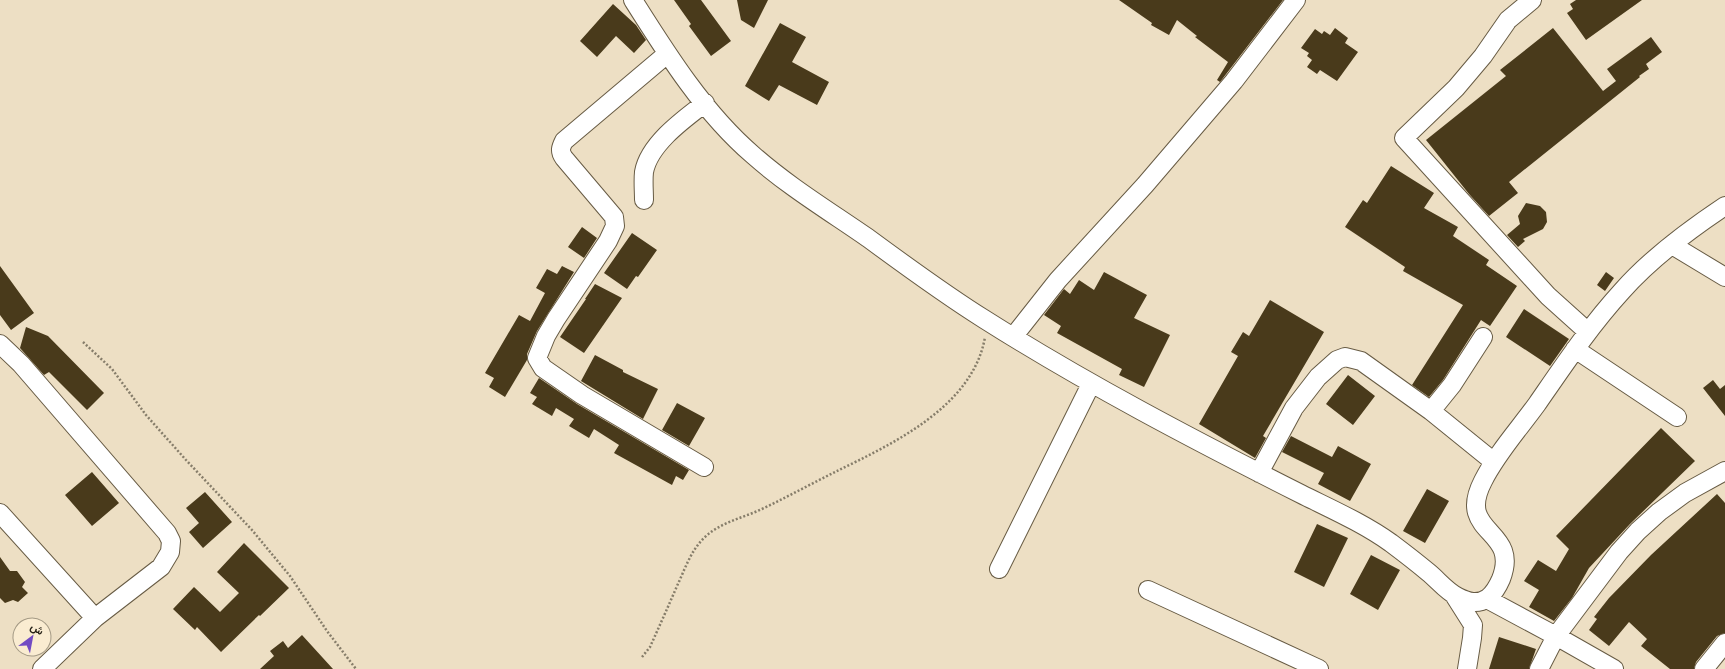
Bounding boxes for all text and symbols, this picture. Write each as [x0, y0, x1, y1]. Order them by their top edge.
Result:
north arrow [12, 617, 52, 657]
text: ش [28, 619, 47, 638]

